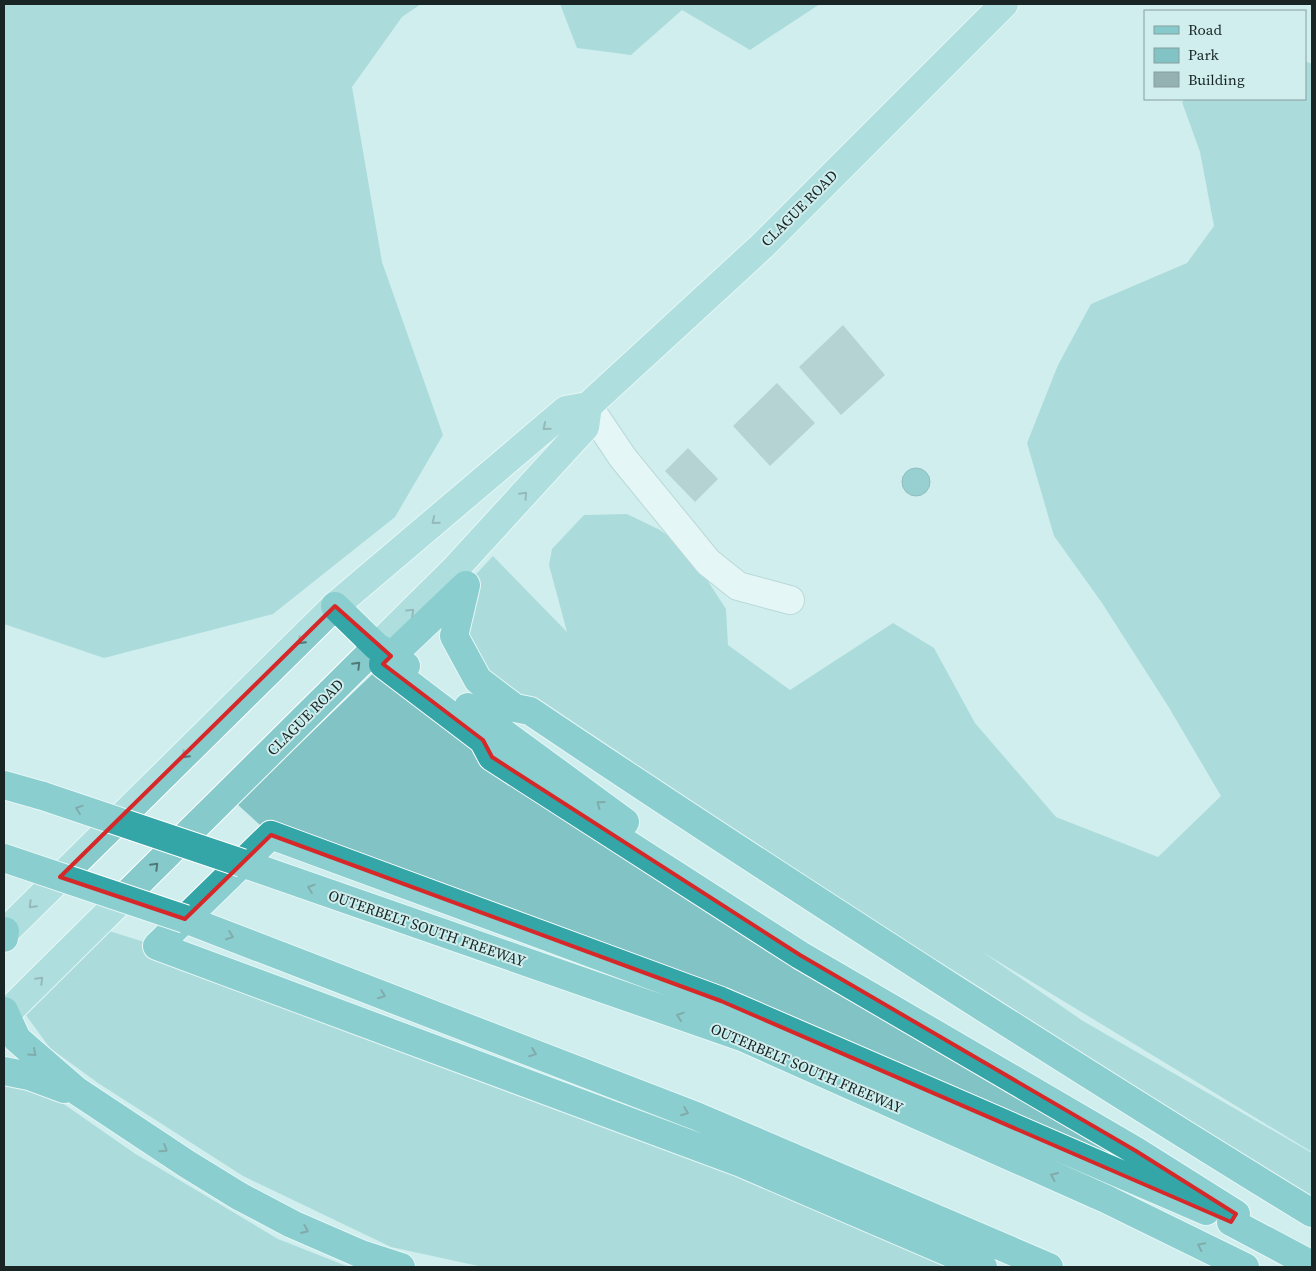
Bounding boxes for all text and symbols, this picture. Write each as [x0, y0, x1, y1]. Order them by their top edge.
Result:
legend [1144, 10, 1306, 100]
text: Road [1188, 19, 1222, 40]
text: Park [1188, 44, 1220, 65]
text: Building [1188, 69, 1245, 90]
street label: CLAGUE ROAD [756, 165, 842, 251]
one-way arrow [542, 421, 551, 430]
one-way arrow [518, 491, 527, 500]
one-way arrow [432, 516, 441, 524]
one-way arrow [405, 609, 414, 618]
one-way arrow [297, 635, 306, 644]
one-way arrow [351, 662, 360, 671]
street label: CLAGUE ROAD [262, 674, 348, 760]
one-way arrow [182, 749, 191, 758]
one-way arrow [596, 801, 606, 810]
one-way arrow [76, 804, 84, 814]
one-way arrow [149, 863, 158, 872]
one-way arrow [308, 883, 316, 893]
street label: OUTERBELT SOUTH FREEWAY [326, 884, 529, 972]
one-way arrow [28, 900, 37, 909]
one-way arrow [225, 930, 234, 941]
one-way arrow [34, 977, 43, 986]
one-way arrow [377, 989, 386, 999]
one-way arrow [676, 1012, 684, 1022]
street label: OUTERBELT SOUTH FREEWAY [708, 1018, 907, 1118]
one-way arrow [529, 1047, 537, 1057]
one-way arrow [28, 1048, 37, 1057]
one-way arrow [680, 1106, 689, 1116]
one-way arrow [159, 1143, 168, 1152]
one-way arrow [1050, 1172, 1059, 1183]
one-way arrow [300, 1224, 309, 1234]
one-way arrow [1197, 1242, 1206, 1252]

